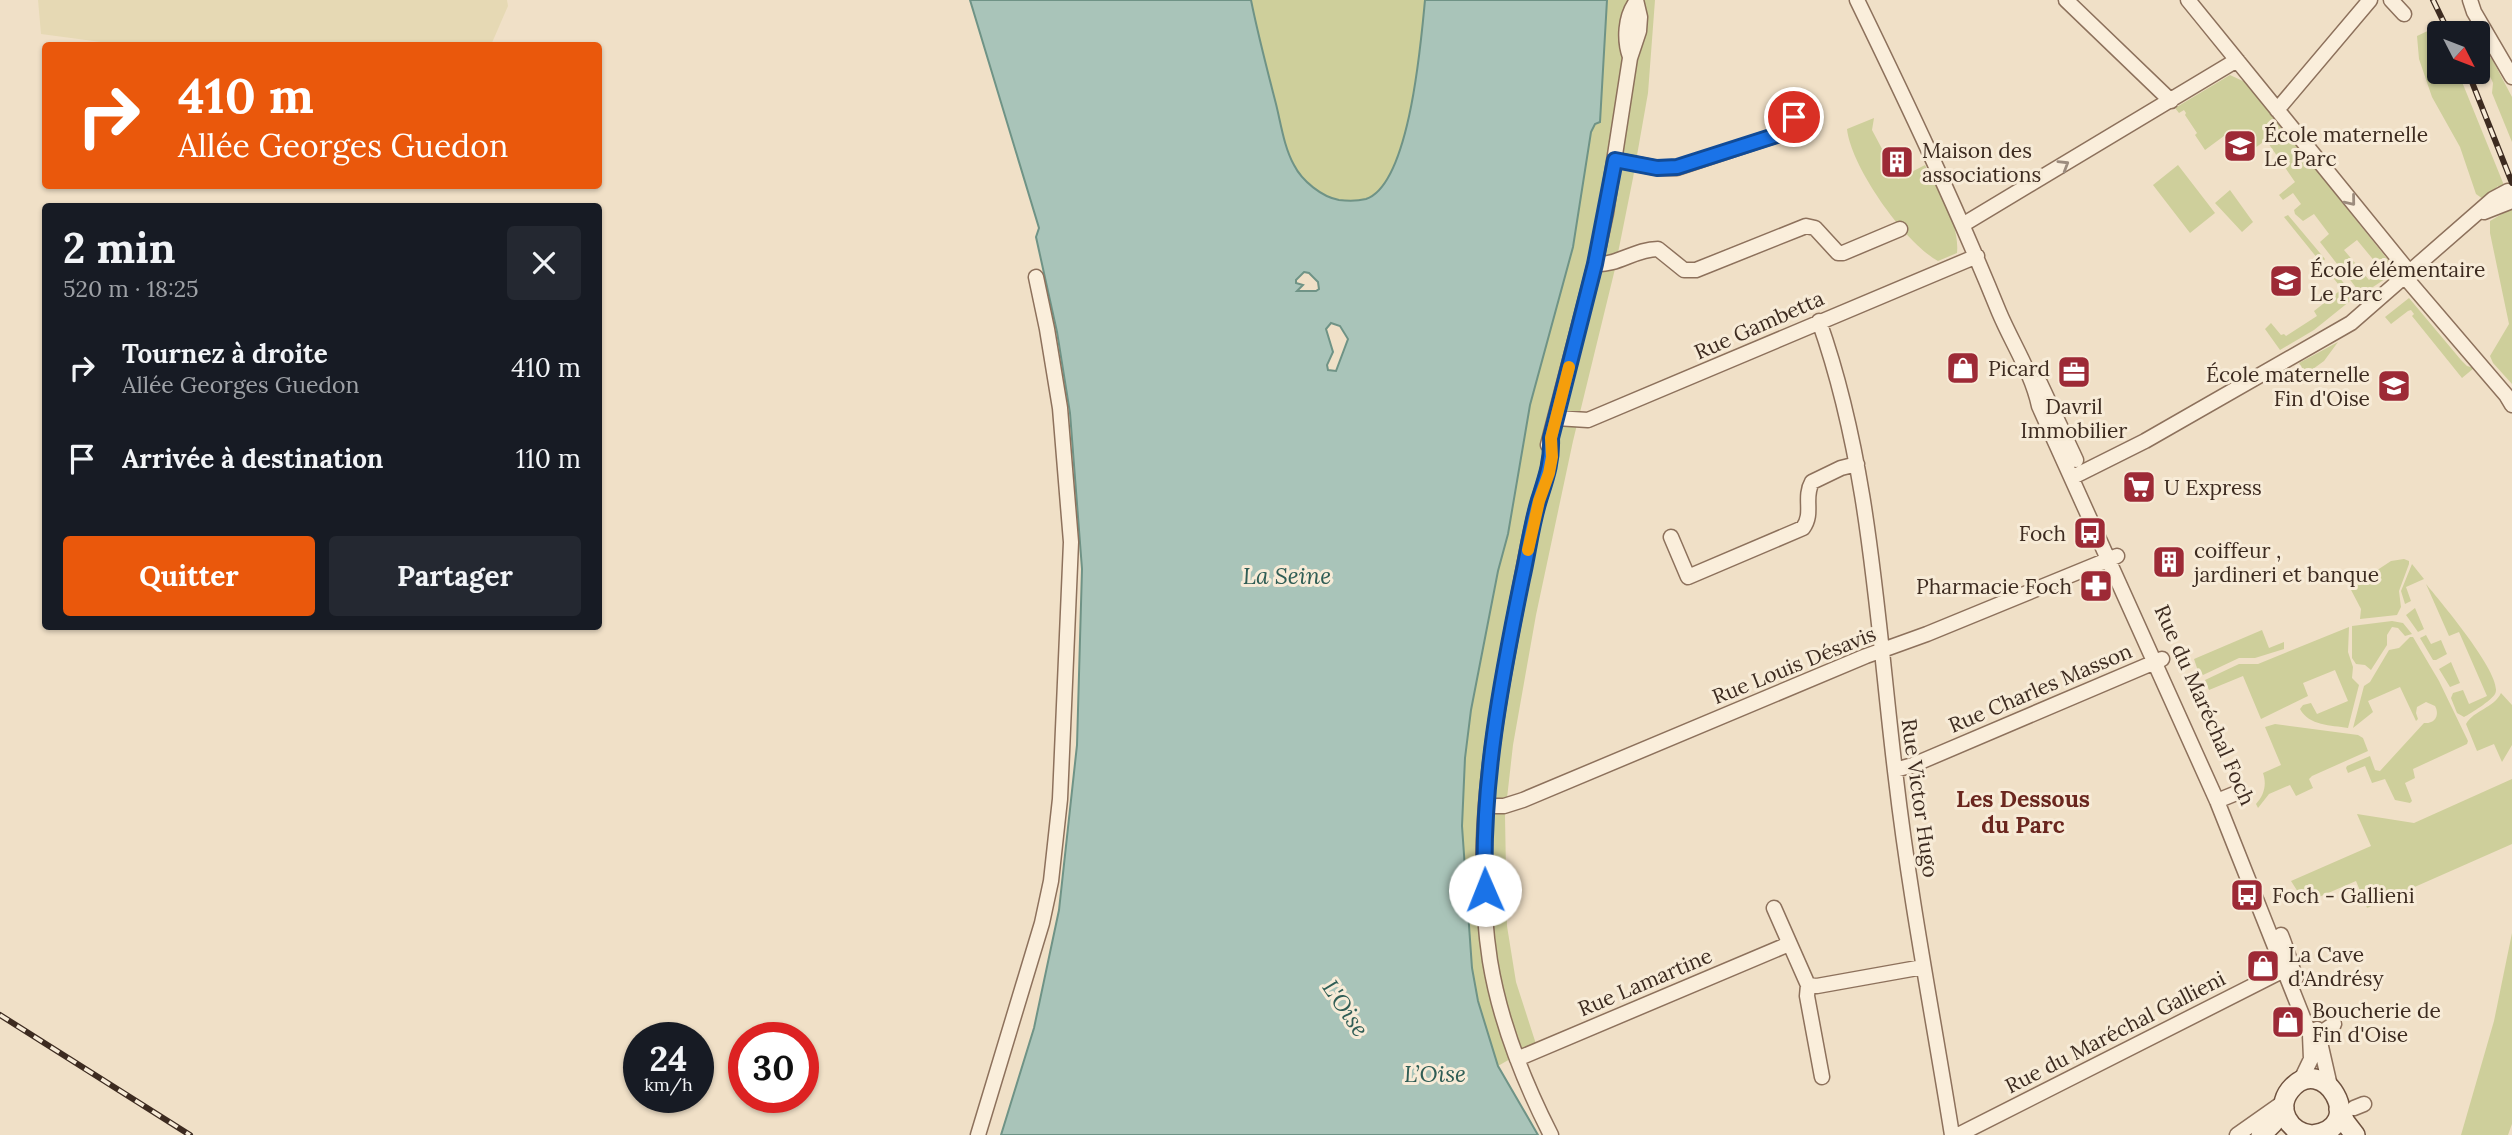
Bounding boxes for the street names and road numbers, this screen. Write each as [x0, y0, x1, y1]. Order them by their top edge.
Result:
street label: Rue Gambetta [1690, 284, 1828, 366]
street label: Rue du Maréchal Foch [2149, 601, 2261, 809]
street label: Rue Louis Désavis [1708, 620, 1880, 710]
street label: Rue Charles Masson [1944, 637, 2136, 739]
street label: Rue Victor Hugo [1895, 717, 1945, 879]
street label: Rue Lamartine [1574, 942, 1716, 1022]
street label: Rue du Maréchal Gallieni [2000, 965, 2230, 1099]

